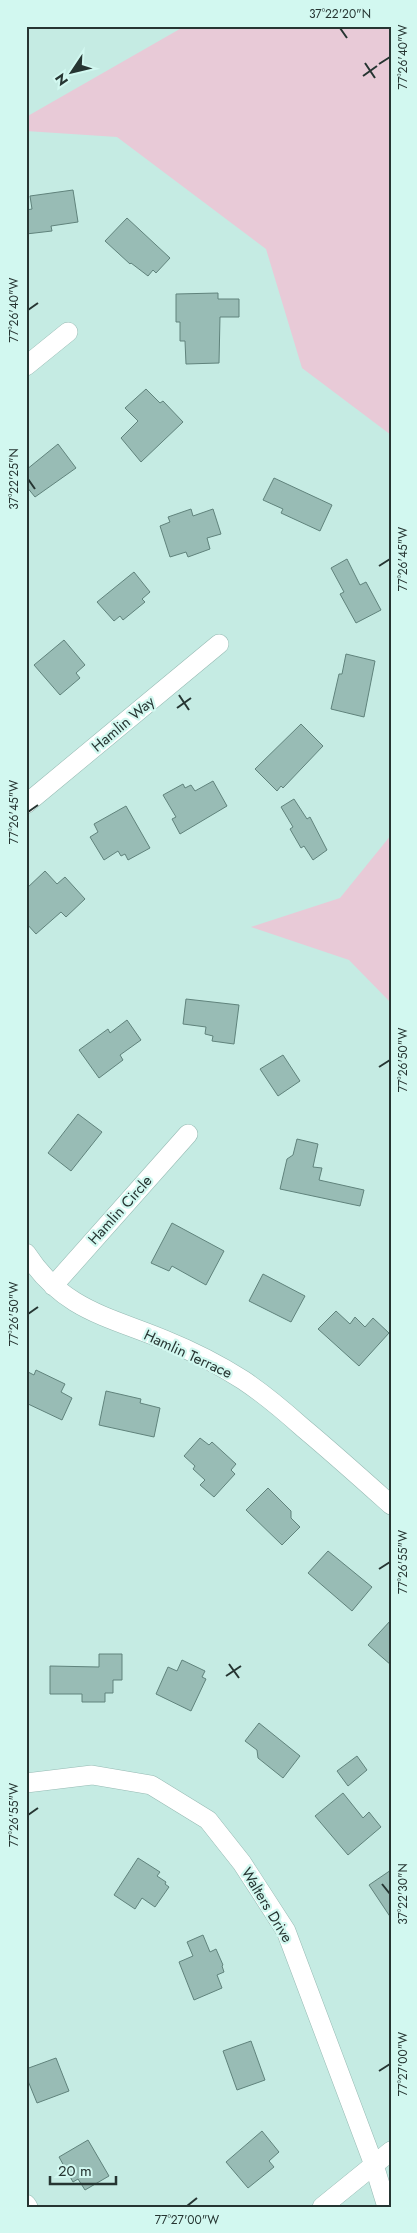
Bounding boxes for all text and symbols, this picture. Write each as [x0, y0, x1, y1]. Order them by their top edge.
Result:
text: 37°22'20"N [309, 5, 371, 23]
text: 77°26'40"W [394, 25, 412, 89]
north arrow [48, 48, 98, 98]
text: N [50, 69, 73, 90]
text: 77°26'40"W [5, 278, 23, 342]
text: 37°22'25"N [5, 448, 23, 510]
text: 77°26'45"W [394, 527, 412, 591]
street label: Hamlin Way [87, 691, 160, 757]
text: 77°26'45"W [5, 780, 23, 844]
text: 77°26'50"W [394, 1028, 412, 1092]
street label: Hamlin Circle [83, 1170, 157, 1250]
text: 77°26'50"W [5, 1282, 23, 1346]
street label: Hamlin Terrace [140, 1324, 236, 1384]
text: 77°26'55"W [394, 1530, 412, 1594]
text: 77°26'55"W [5, 1783, 23, 1847]
street label: Walters Drive [236, 1863, 298, 1947]
text: 37°22'30"N [394, 1863, 412, 1925]
text: 77°27'00"W [394, 2032, 412, 2096]
scale bar [50, 2153, 116, 2185]
text: 20 m [58, 2160, 92, 2182]
text: 77°27'00"W [155, 2211, 219, 2229]

